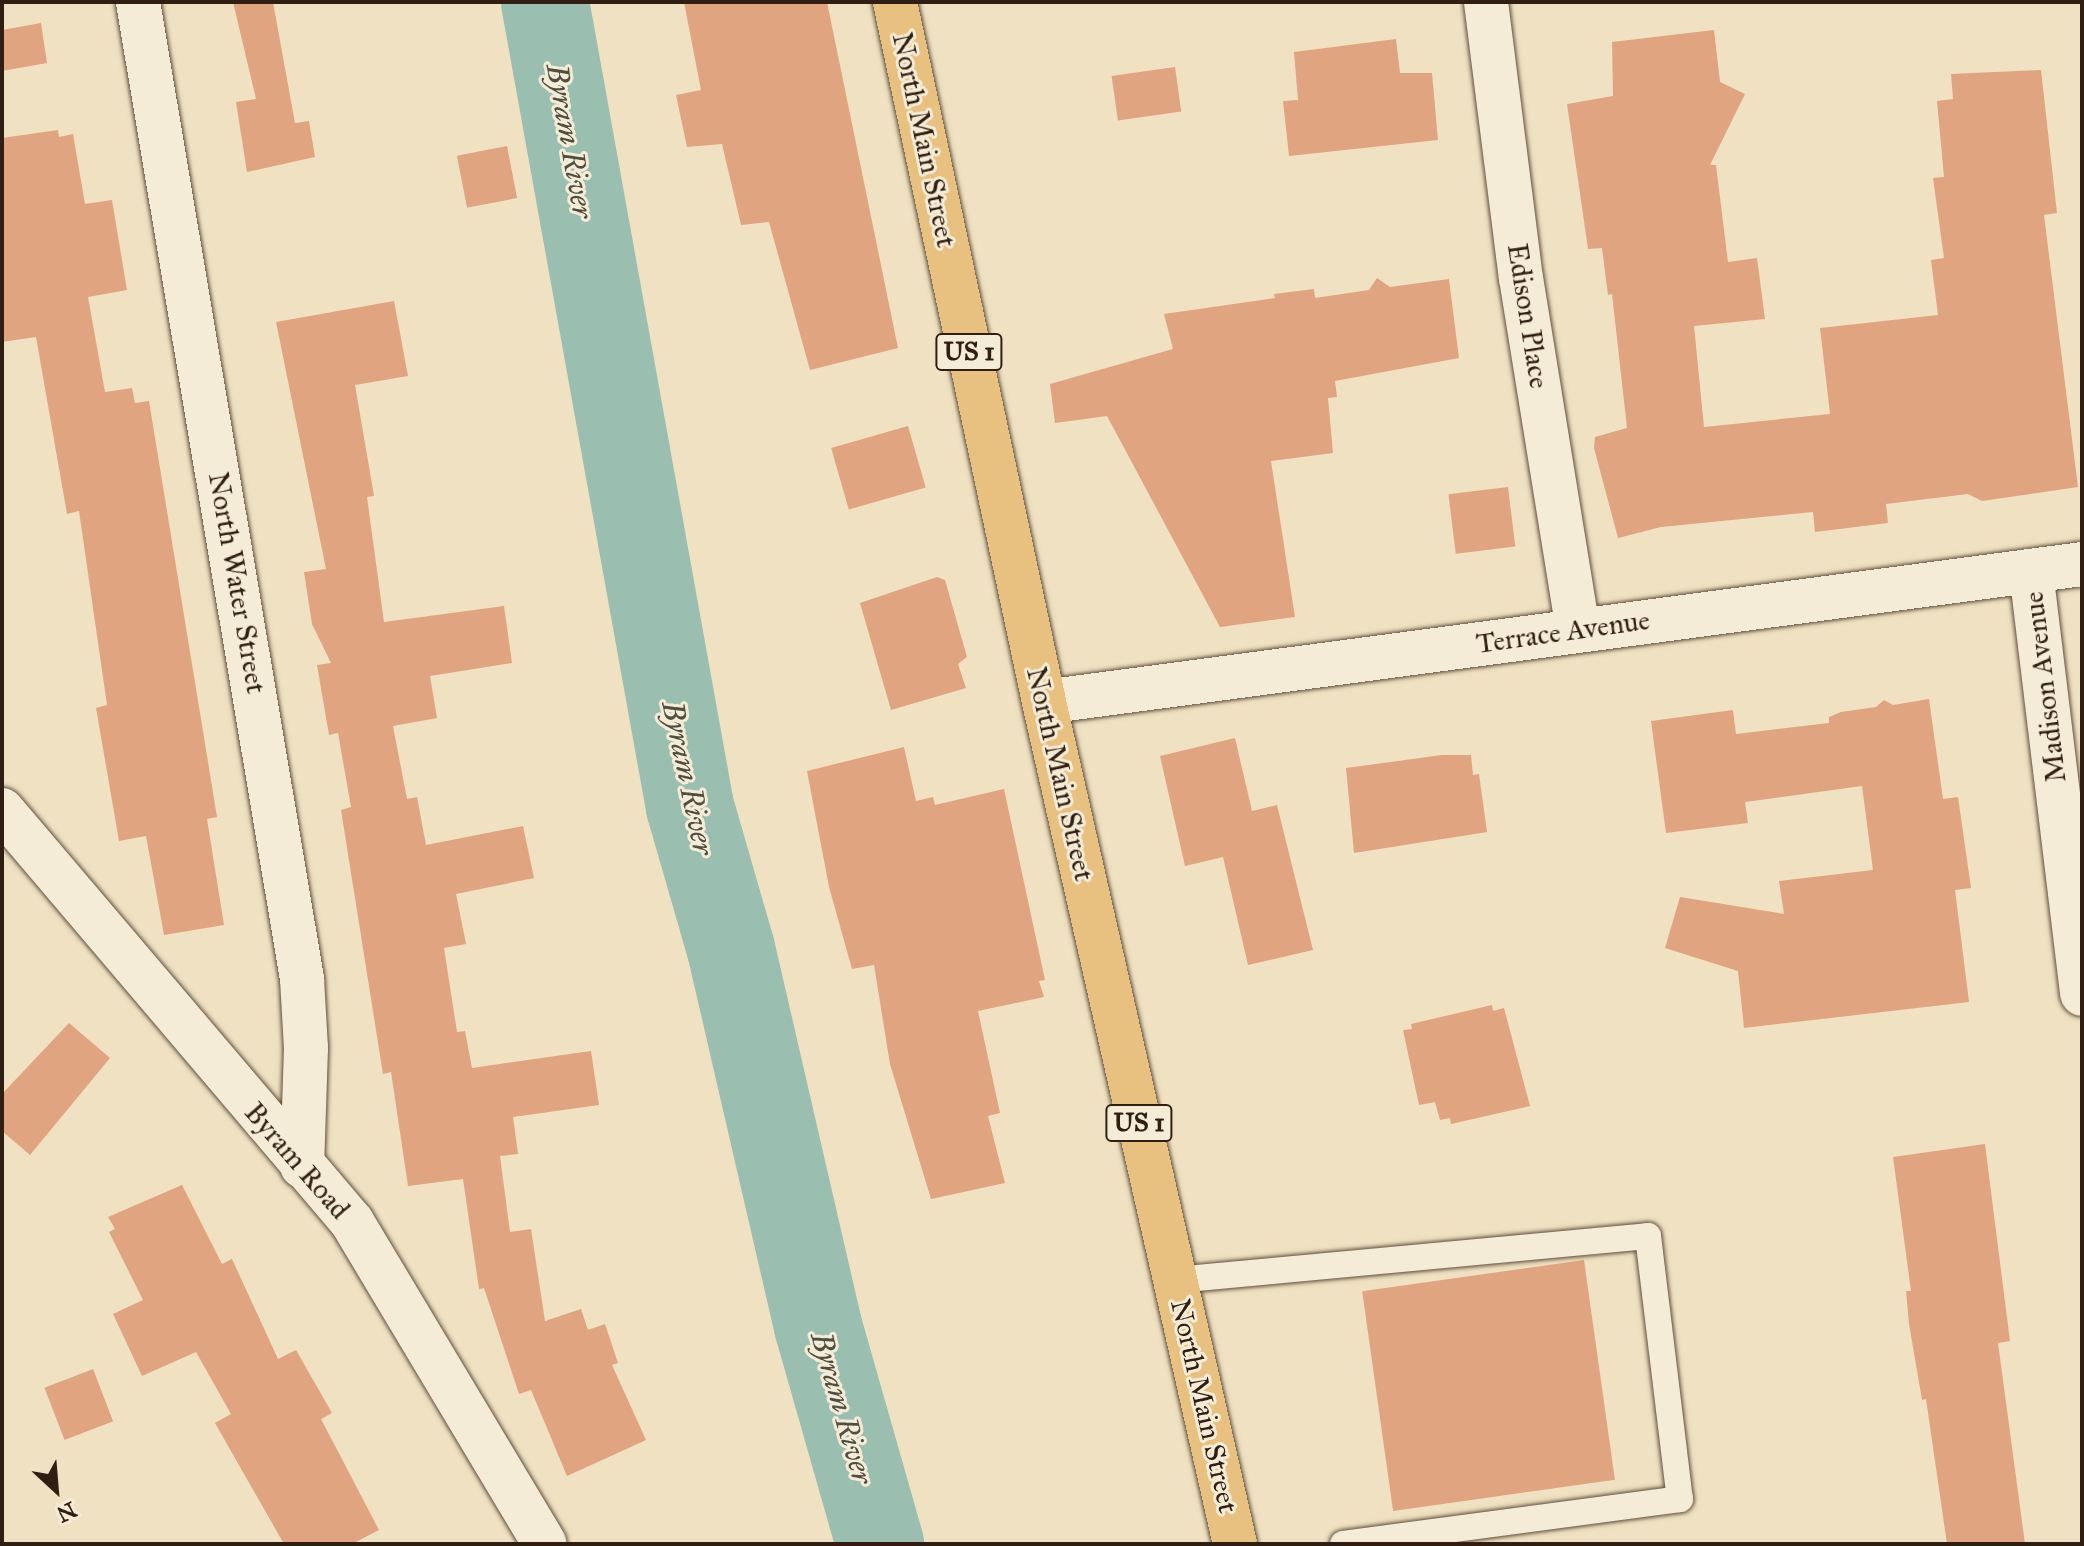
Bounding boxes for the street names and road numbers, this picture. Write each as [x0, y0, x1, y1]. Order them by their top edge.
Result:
street label: North Main Street [885, 30, 963, 250]
street label: Edison Place [1500, 241, 1556, 391]
road number: US 1 [935, 330, 1003, 374]
street label: North Water Street [201, 470, 273, 696]
street label: Madison Avenue [2017, 590, 2073, 784]
street label: Terrace Avenue [1474, 603, 1652, 661]
street label: North Main Street [1019, 664, 1101, 884]
street label: Byram Road [237, 1096, 357, 1226]
road number: US 1 [1105, 1101, 1173, 1145]
street label: North Main Street [1163, 1296, 1245, 1516]

